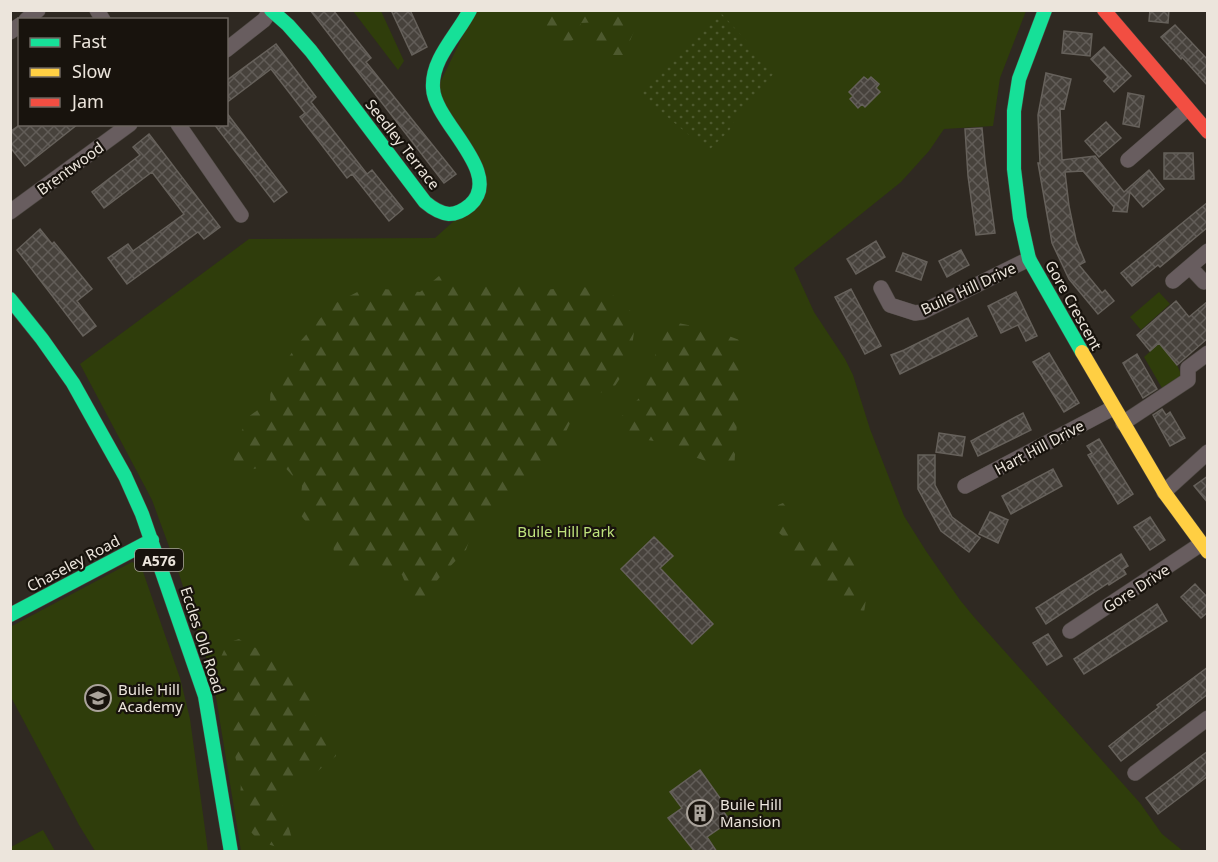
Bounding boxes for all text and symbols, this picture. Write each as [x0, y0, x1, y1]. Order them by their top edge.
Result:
legend [18, 18, 228, 126]
text: Fast [72, 29, 107, 53]
text: Slow [72, 59, 111, 83]
text: Jam [70, 89, 104, 113]
street label: Seedley Terrace [361, 95, 445, 193]
street label: Brentwood [33, 137, 107, 199]
street label: Buile Hill Drive [917, 257, 1019, 319]
street label: Gore Crescent [1041, 257, 1107, 354]
street label: Hart Hill Drive [991, 415, 1087, 479]
park label: Buile Hill Park [517, 521, 615, 541]
street label: Chaseley Road [23, 530, 123, 596]
road number: A576 [135, 549, 183, 571]
street label: Gore Drive [1099, 559, 1173, 617]
street label: Eccles Old Road [176, 584, 230, 696]
place label: Buile Hill Academy [118, 679, 183, 716]
school or university icon: Buile Hill Academy [83, 683, 113, 713]
place label: Buile Hill Mansion [720, 794, 782, 831]
building icon: Buile Hill Mansion [685, 798, 715, 828]

